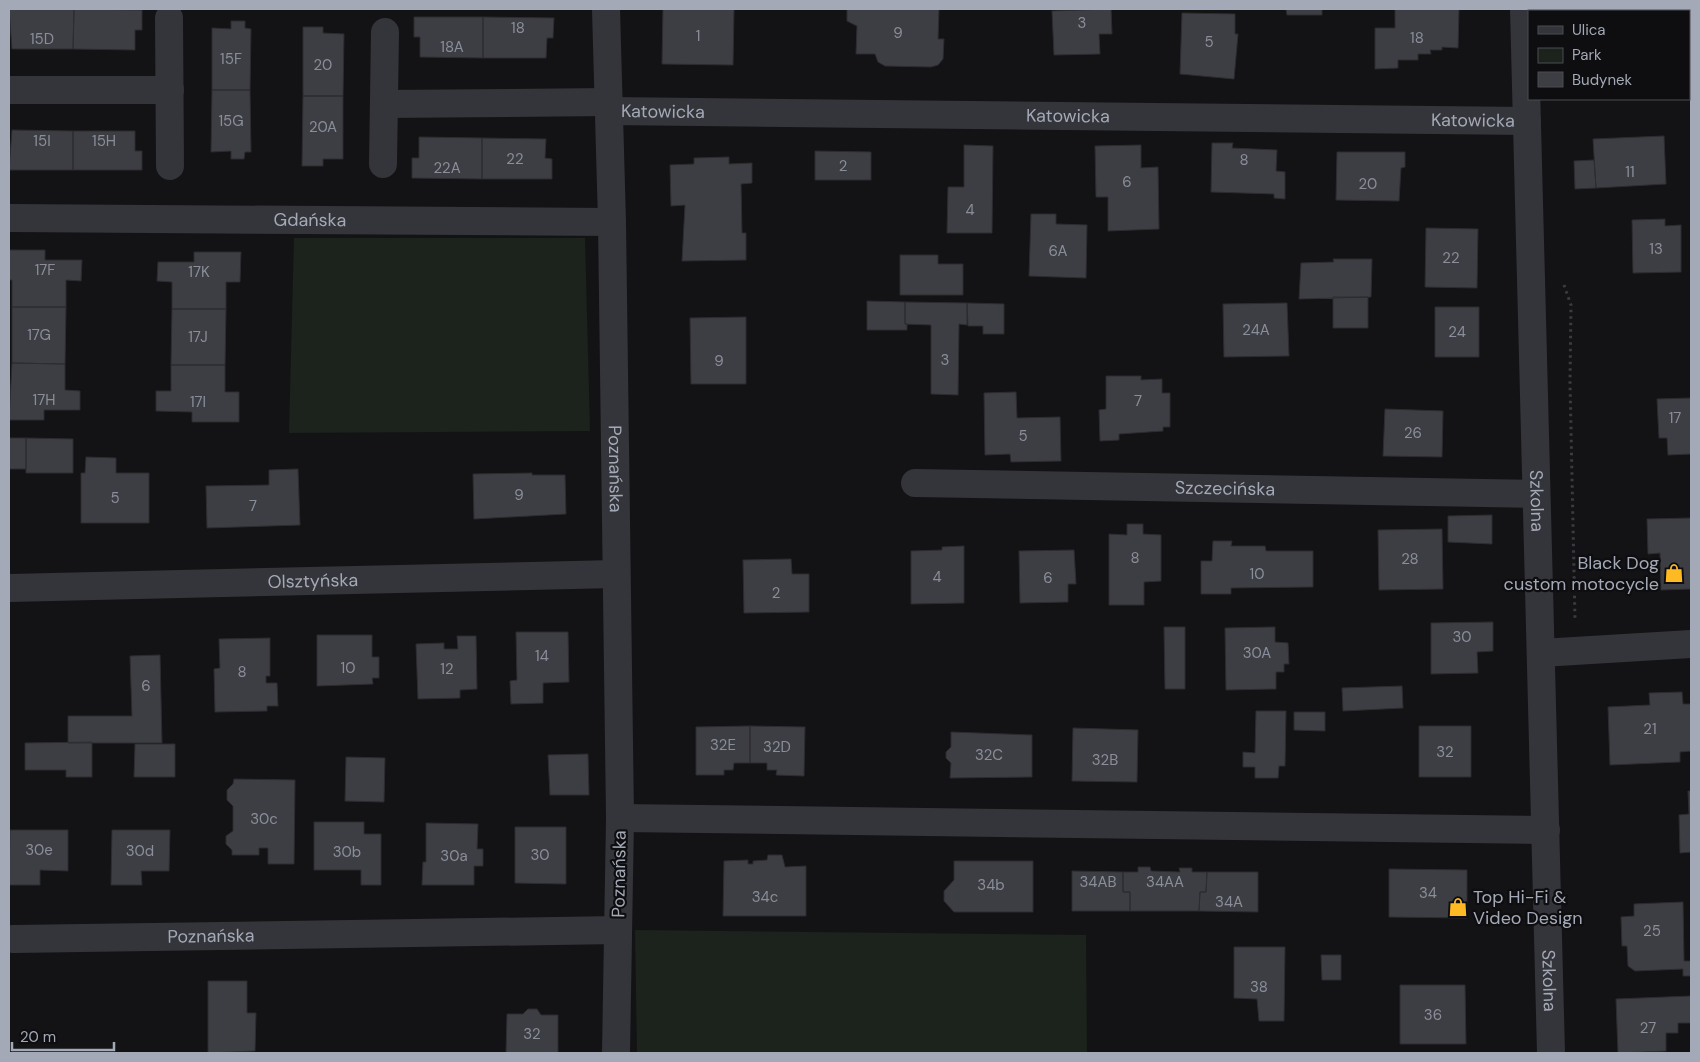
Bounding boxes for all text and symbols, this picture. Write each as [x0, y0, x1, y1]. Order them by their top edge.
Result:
legend [1528, 10, 1690, 100]
house number: 3 [1078, 13, 1086, 33]
house number: 18 [511, 18, 525, 38]
text: Ulica [1572, 20, 1606, 40]
house number: 9 [893, 23, 903, 43]
house number: 1 [696, 26, 700, 46]
house number: 18 [1410, 28, 1424, 48]
house number: 15D [30, 29, 54, 49]
house number: 5 [1204, 32, 1214, 52]
house number: 18A [440, 37, 464, 57]
text: Park [1572, 45, 1602, 65]
house number: 15F [220, 49, 242, 69]
house number: 20 [314, 55, 332, 75]
text: Budynek [1572, 70, 1633, 90]
street label: Katowicka [621, 99, 705, 124]
street label: Katowicka [1026, 104, 1110, 128]
street label: Katowicka [1431, 108, 1515, 133]
house number: 15G [218, 111, 244, 131]
house number: 20A [309, 117, 337, 137]
house number: 15I [33, 131, 51, 151]
house number: 15H [92, 131, 116, 151]
house number: 22 [506, 149, 524, 169]
house number: 8 [1239, 150, 1249, 170]
house number: 2 [839, 156, 847, 176]
house number: 22A [433, 158, 461, 178]
house number: 11 [1625, 162, 1635, 182]
house number: 6 [1122, 172, 1132, 192]
house number: 20 [1359, 174, 1377, 194]
house number: 4 [965, 200, 975, 220]
street label: Gdańska [273, 208, 347, 232]
house number: 13 [1649, 239, 1663, 259]
house number: 6A [1049, 241, 1067, 261]
house number: 22 [1442, 248, 1460, 268]
house number: 17F [35, 260, 55, 280]
house number: 17K [188, 262, 210, 282]
house number: 24A [1242, 320, 1270, 340]
house number: 24 [1448, 322, 1466, 342]
house number: 17G [27, 325, 51, 345]
house number: 17J [188, 327, 208, 347]
house number: 3 [941, 350, 949, 370]
house number: 9 [714, 351, 724, 371]
house number: 17H [33, 390, 55, 410]
house number: 7 [1134, 391, 1142, 411]
house number: 17I [190, 392, 206, 412]
house number: 17 [1669, 408, 1681, 428]
house number: 26 [1404, 423, 1422, 443]
street label: Poznańska [603, 425, 628, 513]
house number: 5 [1018, 426, 1028, 446]
street label: Szkolna [1524, 470, 1550, 532]
street label: Szczecińska [1175, 476, 1275, 501]
house number: 9 [514, 485, 524, 505]
house number: 5 [110, 488, 120, 508]
house number: 7 [249, 496, 257, 516]
house number: 8 [1130, 548, 1140, 568]
house number: 28 [1401, 549, 1419, 569]
place label: Black Dog custom motocycle [1504, 551, 1659, 596]
shop icon: Black Dog custom motocycle [1663, 562, 1685, 584]
house number: 10 [1250, 564, 1264, 584]
house number: 4 [932, 567, 942, 587]
street label: Olsztyńska [267, 568, 358, 594]
house number: 6 [1043, 568, 1053, 588]
house number: 2 [772, 583, 780, 603]
house number: 30 [1452, 627, 1472, 647]
house number: 30A [1243, 643, 1271, 663]
house number: 14 [535, 646, 549, 666]
house number: 10 [341, 658, 355, 678]
house number: 12 [440, 659, 454, 679]
house number: 8 [237, 662, 247, 682]
house number: 6 [141, 676, 151, 696]
house number: 21 [1643, 719, 1657, 739]
house number: 32E [710, 735, 736, 755]
house number: 32D [763, 737, 791, 757]
house number: 32 [1436, 742, 1454, 762]
house number: 32C [975, 745, 1003, 765]
house number: 32B [1092, 750, 1118, 770]
house number: 30c [250, 809, 278, 829]
street label: Poznańska [606, 830, 632, 918]
house number: 30e [25, 840, 53, 860]
house number: 30d [126, 841, 154, 861]
house number: 30b [333, 842, 361, 862]
house number: 30 [530, 845, 550, 865]
house number: 30a [440, 846, 468, 866]
house number: 34AB [1080, 872, 1116, 892]
house number: 34AA [1146, 872, 1184, 892]
house number: 34b [977, 875, 1005, 895]
house number: 34 [1419, 883, 1437, 903]
place label: Top Hi-Fi & Video Design [1473, 885, 1583, 930]
house number: 34c [752, 887, 778, 907]
house number: 34A [1215, 892, 1243, 912]
shop icon: Top Hi-Fi & Video Design [1447, 896, 1469, 918]
house number: 25 [1643, 921, 1661, 941]
street label: Poznańska [167, 923, 255, 949]
street label: Szkolna [1536, 949, 1562, 1012]
house number: 38 [1250, 977, 1268, 997]
house number: 36 [1424, 1005, 1442, 1025]
house number: 27 [1640, 1018, 1656, 1038]
scale bar [12, 1020, 115, 1052]
house number: 32 [523, 1024, 541, 1044]
text: 20 m [20, 1027, 56, 1047]

